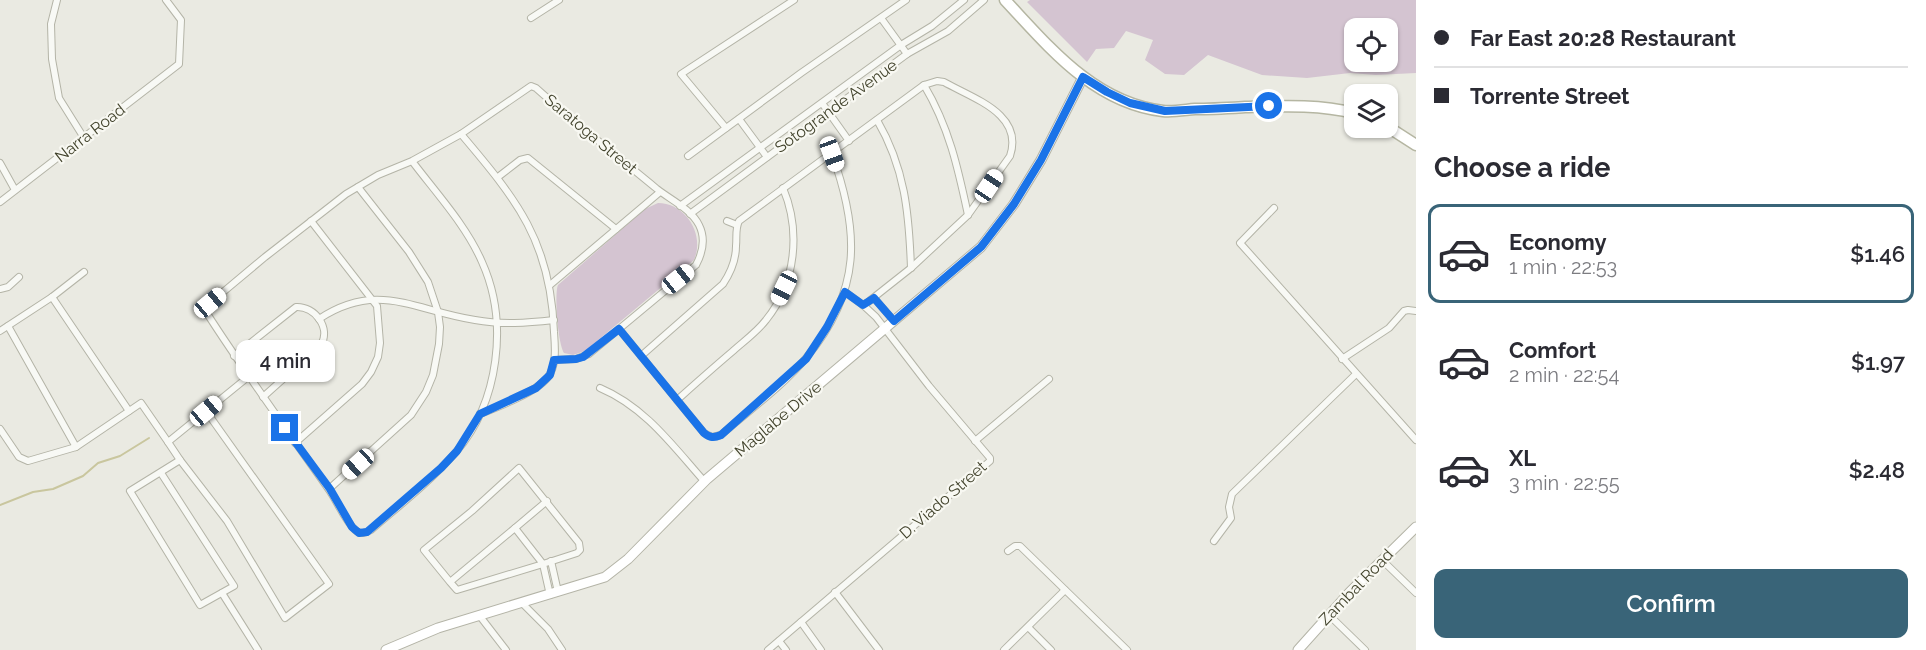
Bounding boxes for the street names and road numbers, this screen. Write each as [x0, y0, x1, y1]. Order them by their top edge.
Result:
street label: Sotogrande Avenue [771, 55, 901, 157]
street label: Saratoga Street [541, 90, 641, 178]
street label: Narra Road [51, 100, 129, 166]
street label: Maglabe Drive [731, 377, 825, 461]
street label: D. Viado Street [896, 457, 991, 543]
street label: Zambal Road [1315, 545, 1397, 629]

